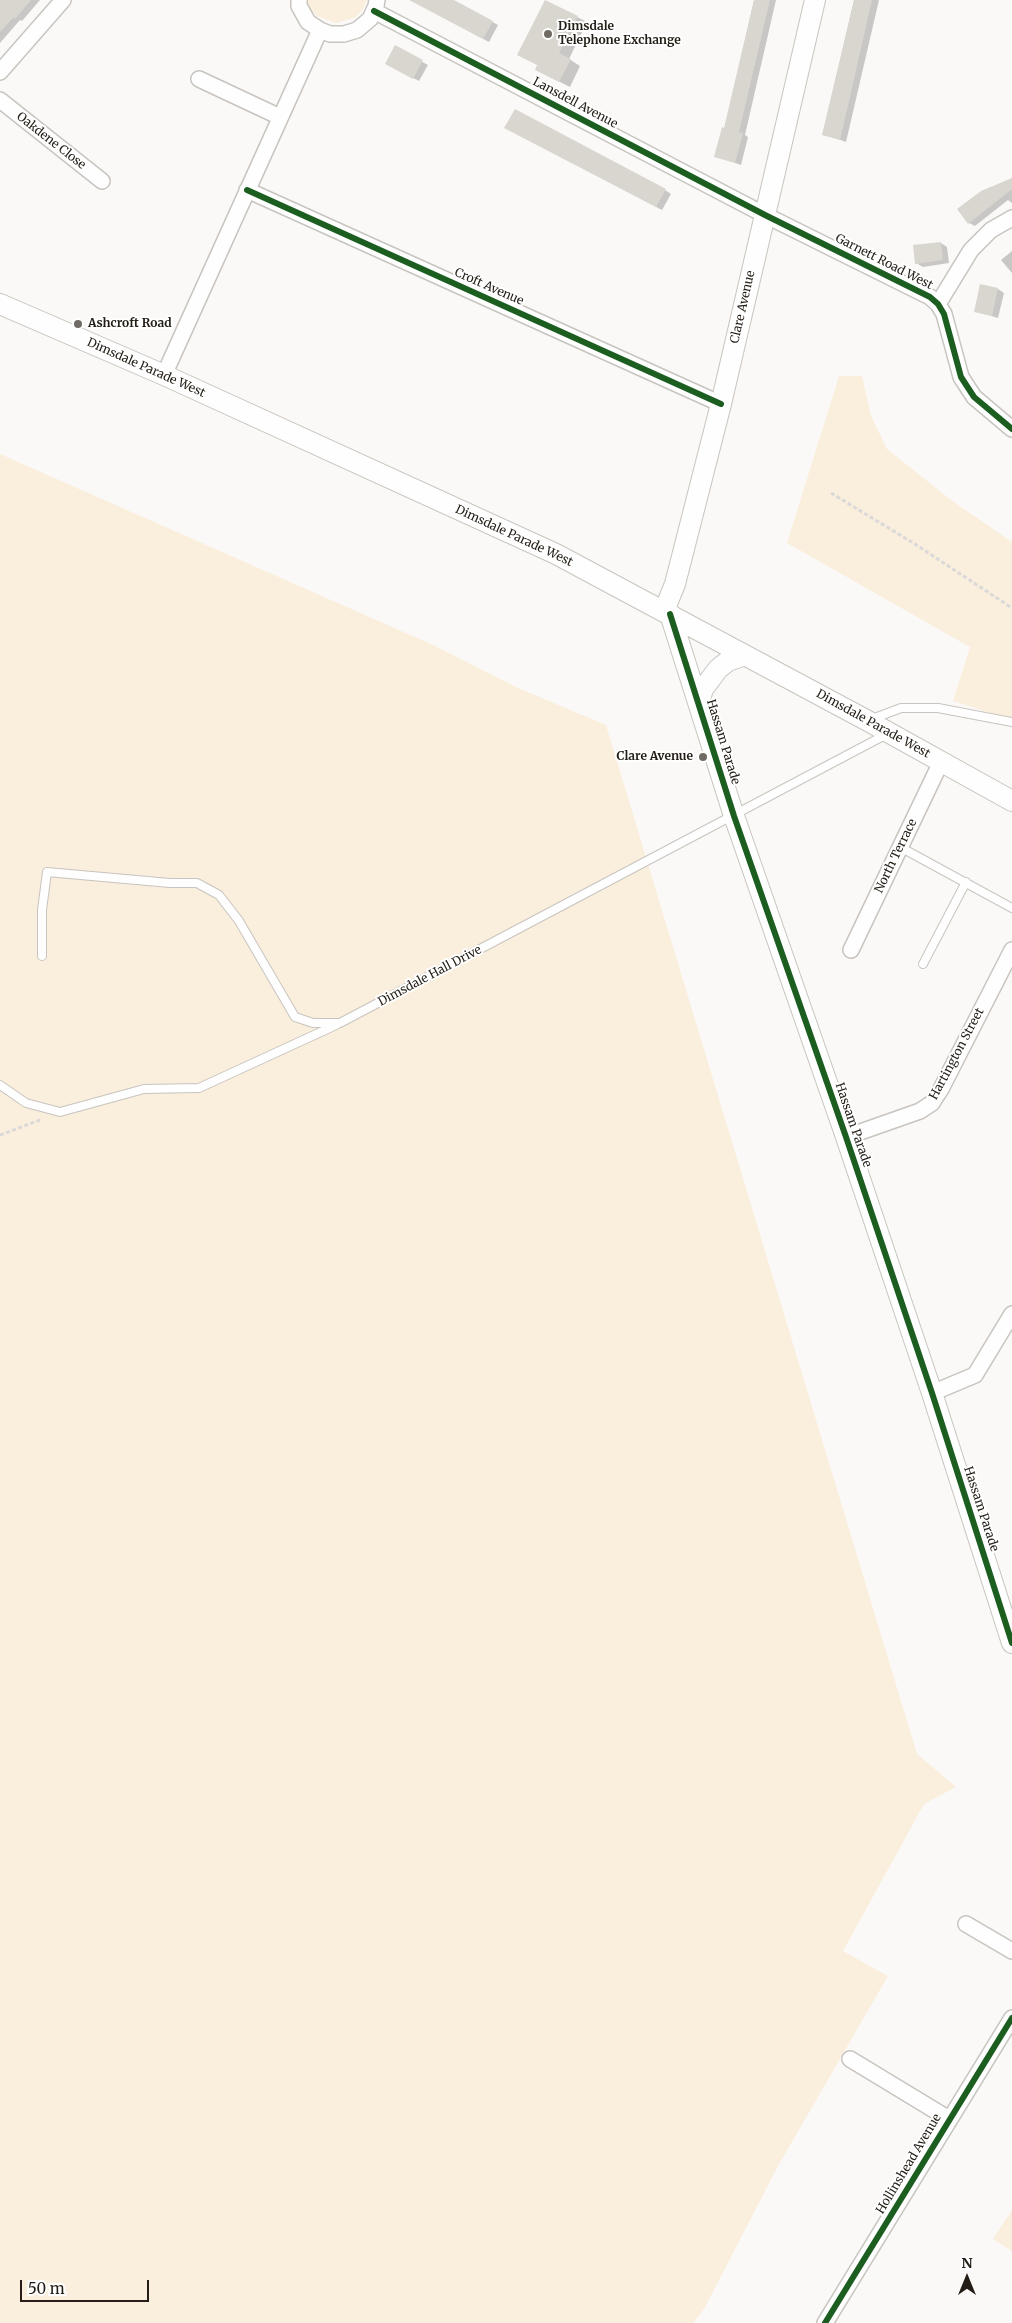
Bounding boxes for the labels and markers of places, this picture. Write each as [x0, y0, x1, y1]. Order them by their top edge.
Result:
place label: Dimsdale Telephone Exchange [558, 20, 681, 48]
marker: Dimsdale Telephone Exchange [542, 28, 554, 40]
place label: Ashcroft Road [88, 317, 172, 331]
marker: Ashcroft Road [72, 318, 84, 330]
place label: Clare Avenue [617, 750, 693, 764]
marker: Clare Avenue [697, 751, 709, 763]

